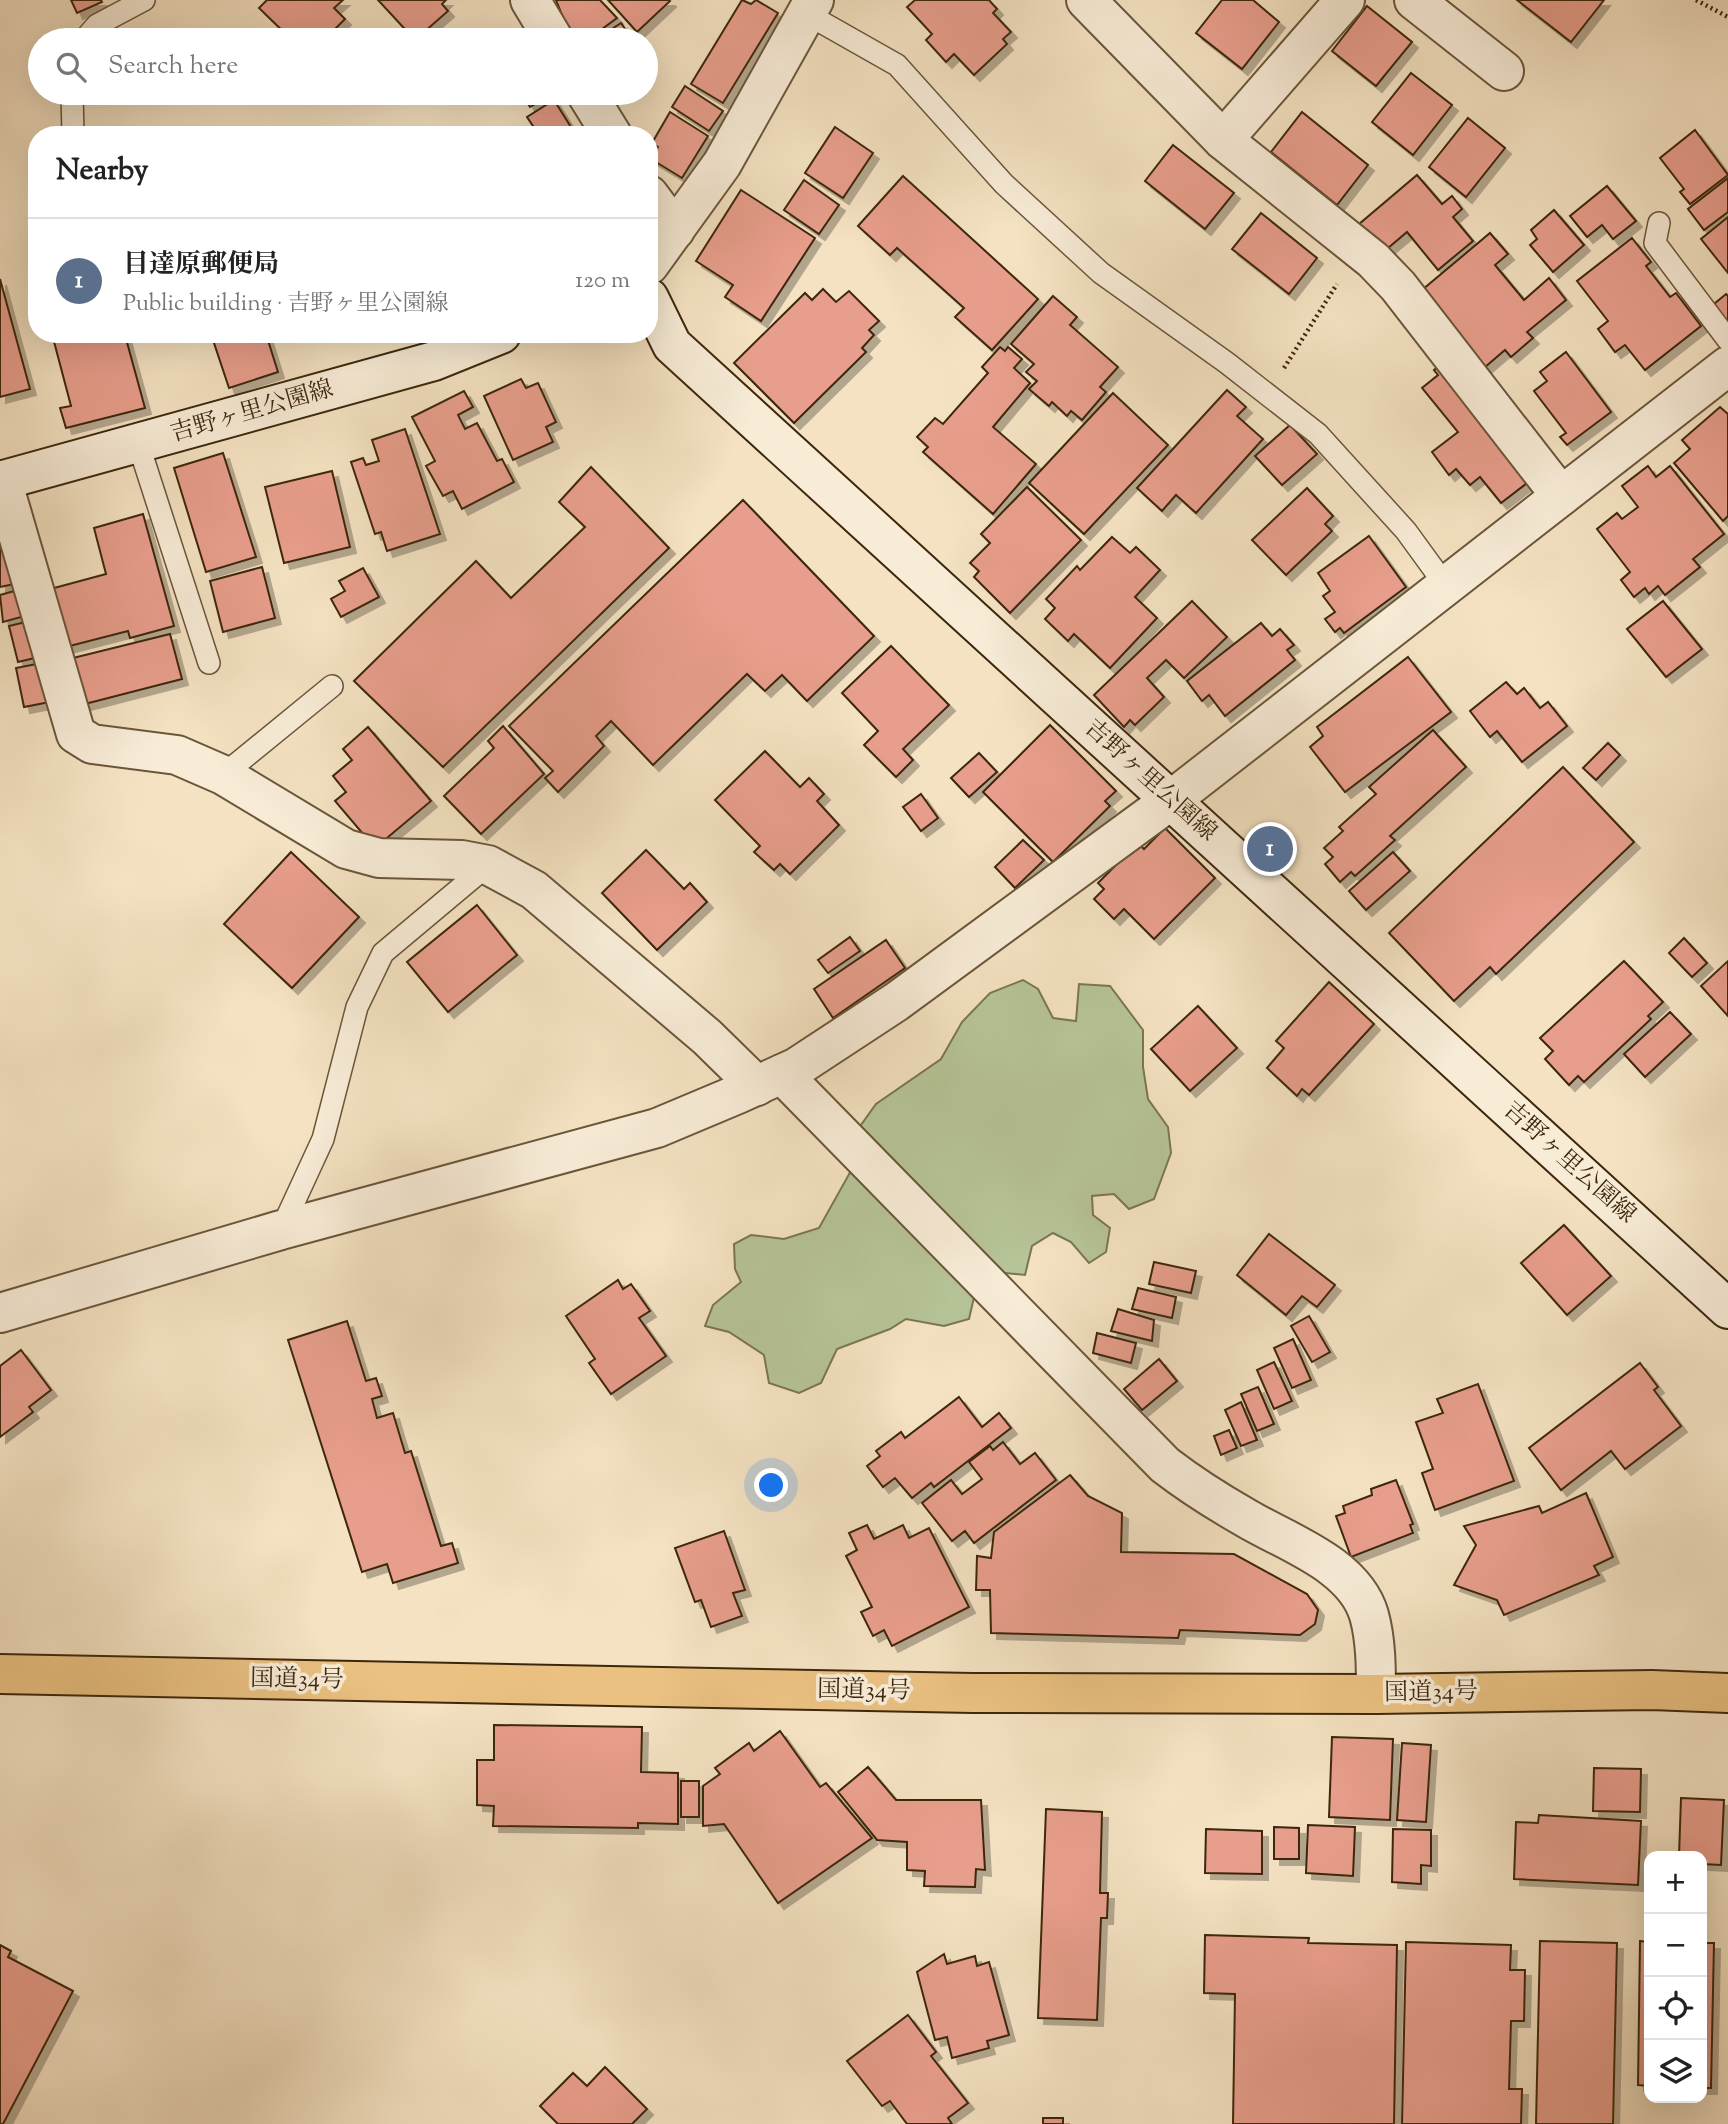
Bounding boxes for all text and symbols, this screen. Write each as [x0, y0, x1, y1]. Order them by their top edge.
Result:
search box [28, 28, 658, 105]
icon: search [52, 48, 90, 86]
text: Search here [108, 48, 238, 85]
text: Nearby [56, 150, 148, 193]
text: 目達原郵便局 [123, 247, 279, 284]
text: 1 [75, 265, 83, 298]
text: 120 m [575, 265, 630, 298]
text: Public building · 吉野ヶ里公園線 [123, 288, 449, 321]
street label: 吉野ヶ里公園線 [167, 373, 337, 451]
street label: 吉野ヶ里公園線 [1076, 712, 1224, 850]
pin: 1 [1247, 823, 1293, 875]
street label: 吉野ヶ里公園線 [1495, 1094, 1643, 1232]
your location [754, 1468, 788, 1502]
street label: 国道34号 [250, 1662, 344, 1698]
street label: 国道34号 [817, 1673, 911, 1709]
street label: 国道34号 [1384, 1675, 1478, 1711]
map controls [1644, 1851, 1707, 2103]
button: + [1644, 1851, 1707, 1914]
button: − [1644, 1914, 1707, 1977]
button: locate [1644, 1977, 1707, 2040]
button: layers [1644, 2040, 1707, 2103]

